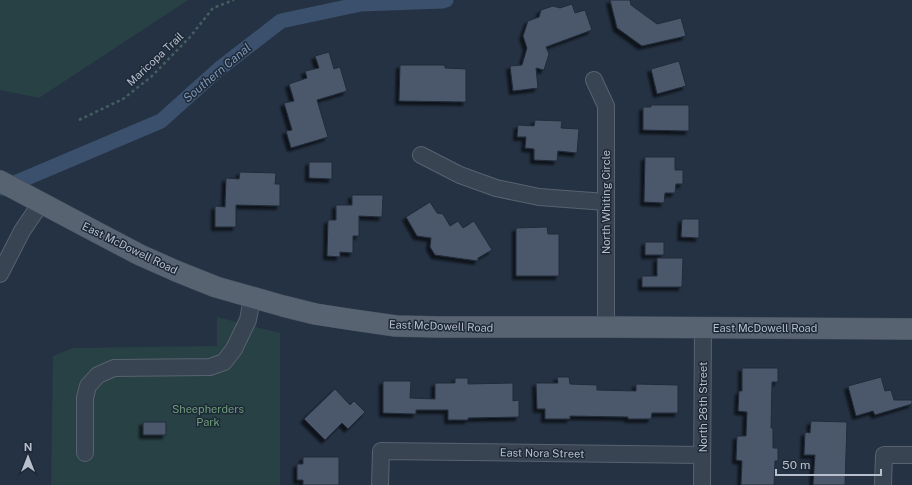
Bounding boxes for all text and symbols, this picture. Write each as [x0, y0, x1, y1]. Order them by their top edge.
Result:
street label: Maricopa Trail [124, 30, 186, 88]
water label: Southern Canal [180, 41, 254, 105]
street label: North Whiting Circle [600, 150, 612, 254]
street label: East McDowell Road [80, 220, 180, 276]
street label: East McDowell Road [389, 318, 493, 334]
street label: East McDowell Road [713, 322, 817, 334]
street label: North 26th Street [697, 362, 709, 452]
park label: Sheepherders Park [172, 403, 244, 428]
north arrow [8, 437, 48, 477]
text: N [24, 441, 32, 453]
street label: East Nora Street [500, 446, 584, 460]
scale bar [776, 451, 881, 477]
text: 50 m [782, 458, 810, 472]

